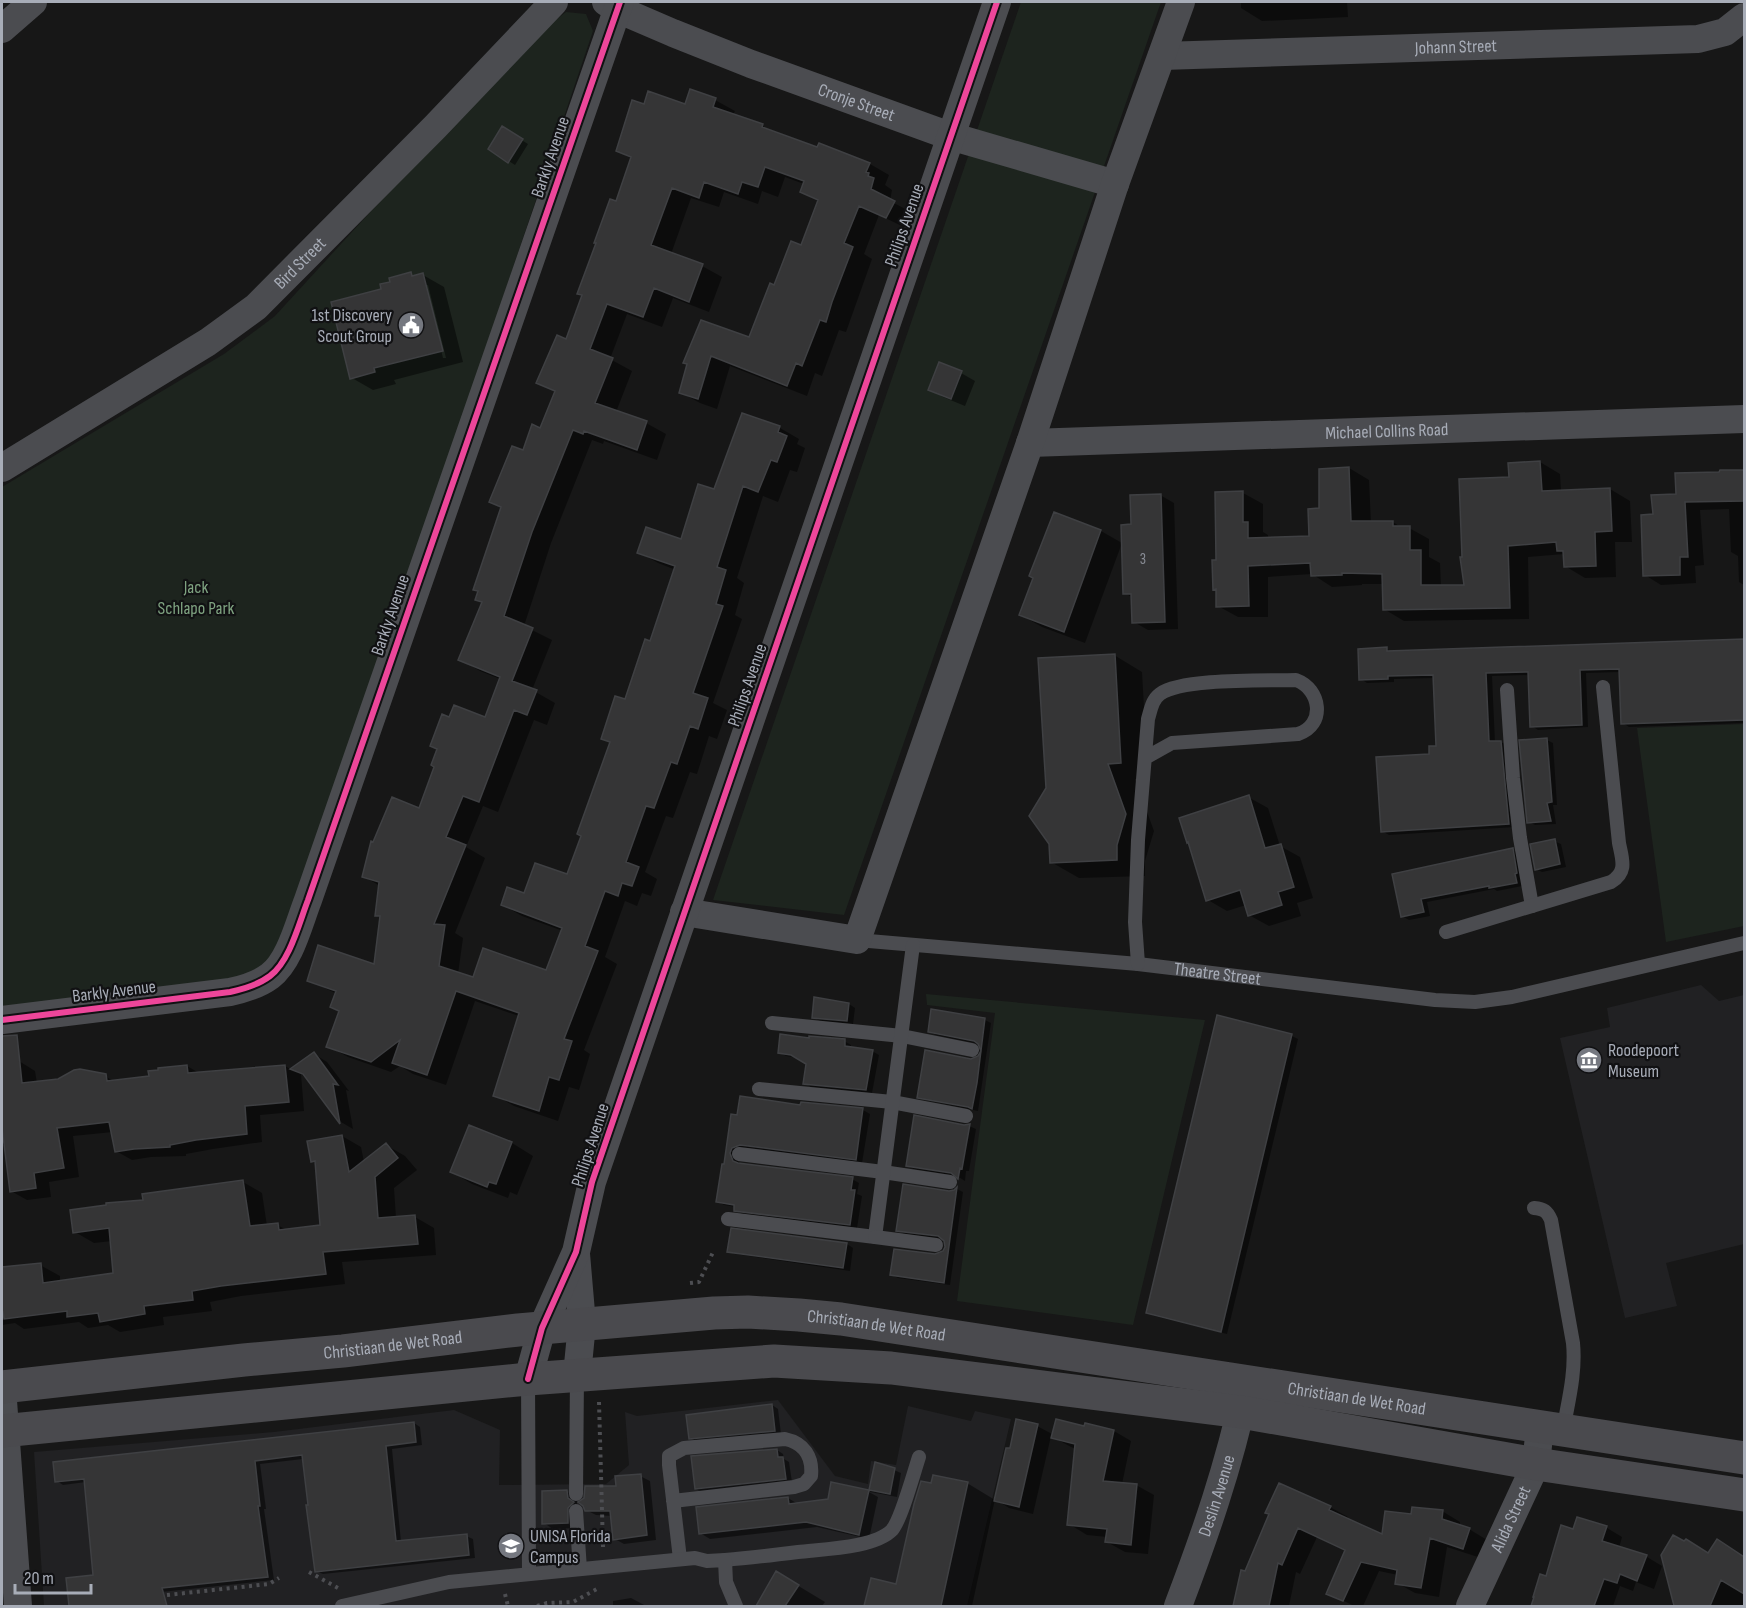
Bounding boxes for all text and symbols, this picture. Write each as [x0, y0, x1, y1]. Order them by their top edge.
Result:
street label: Johann Street [1413, 35, 1498, 59]
street label: Cronje Street [815, 79, 898, 126]
street label: Barkly Avenue [527, 114, 574, 200]
street label: Philips Avenue [880, 181, 928, 269]
street label: Bird Street [270, 233, 331, 294]
place label: 1st Discovery Scout Group [311, 305, 392, 347]
public building icon: 1st Discovery Scout Group [396, 310, 426, 340]
street label: Michael Collins Road [1325, 419, 1449, 444]
house number: 3 [1140, 550, 1146, 569]
street label: Barkly Avenue [367, 572, 414, 658]
park label: Jack Schlapo Park [157, 577, 235, 619]
street label: Philips Avenue [723, 641, 771, 729]
street label: Theatre Street [1173, 958, 1263, 990]
street label: Barkly Avenue [71, 976, 157, 1007]
place label: Roodepoort Museum [1608, 1040, 1680, 1082]
museum icon: Roodepoort Museum [1574, 1045, 1604, 1075]
street label: Philips Avenue [567, 1101, 614, 1190]
street label: Christiaan de Wet Road [806, 1306, 947, 1346]
street label: Christiaan de Wet Road [323, 1327, 463, 1364]
street label: Christiaan de Wet Road [1286, 1378, 1427, 1420]
street label: Deslin Avenue [1194, 1453, 1240, 1539]
street label: Alida Street [1486, 1482, 1535, 1556]
place label: UNISA Florida Campus [530, 1526, 611, 1568]
school or university icon: UNISA Florida Campus [496, 1531, 526, 1561]
scale bar [15, 1557, 92, 1595]
text: 20 m [24, 1568, 54, 1589]

